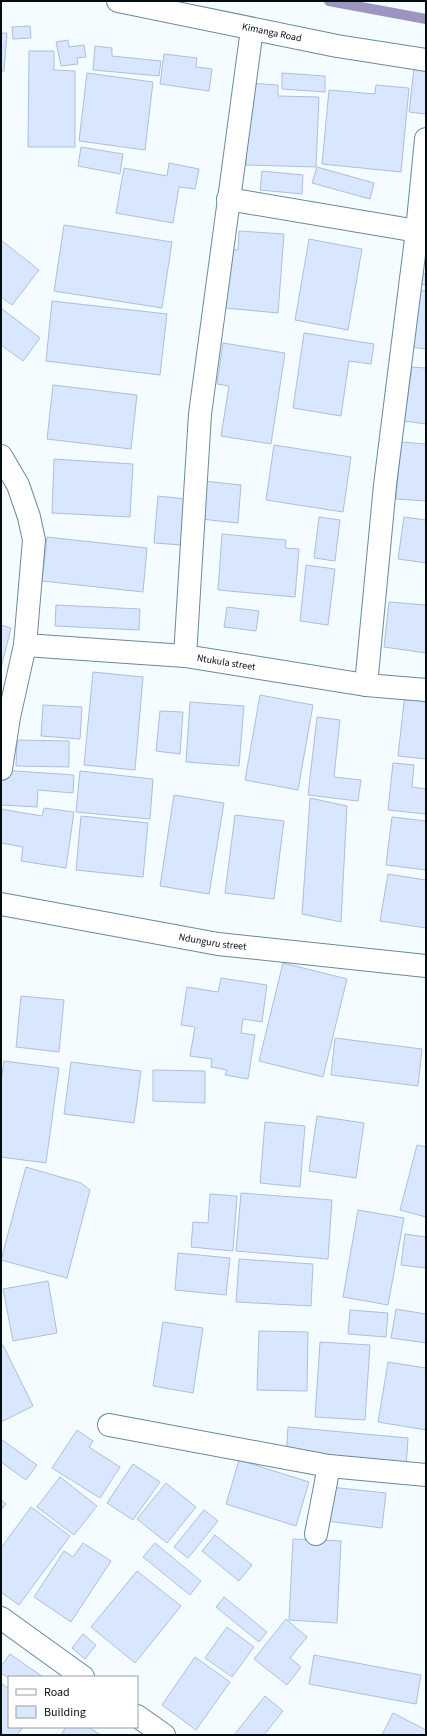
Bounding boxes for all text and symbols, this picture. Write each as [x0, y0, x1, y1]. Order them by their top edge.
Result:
street label: Kimanga Road [241, 20, 303, 46]
street label: Ntukula street [196, 651, 257, 674]
street label: Ndunguru street [178, 930, 248, 954]
legend [8, 1676, 138, 1728]
text: Road [44, 1684, 70, 1701]
text: Building [44, 1704, 86, 1721]

